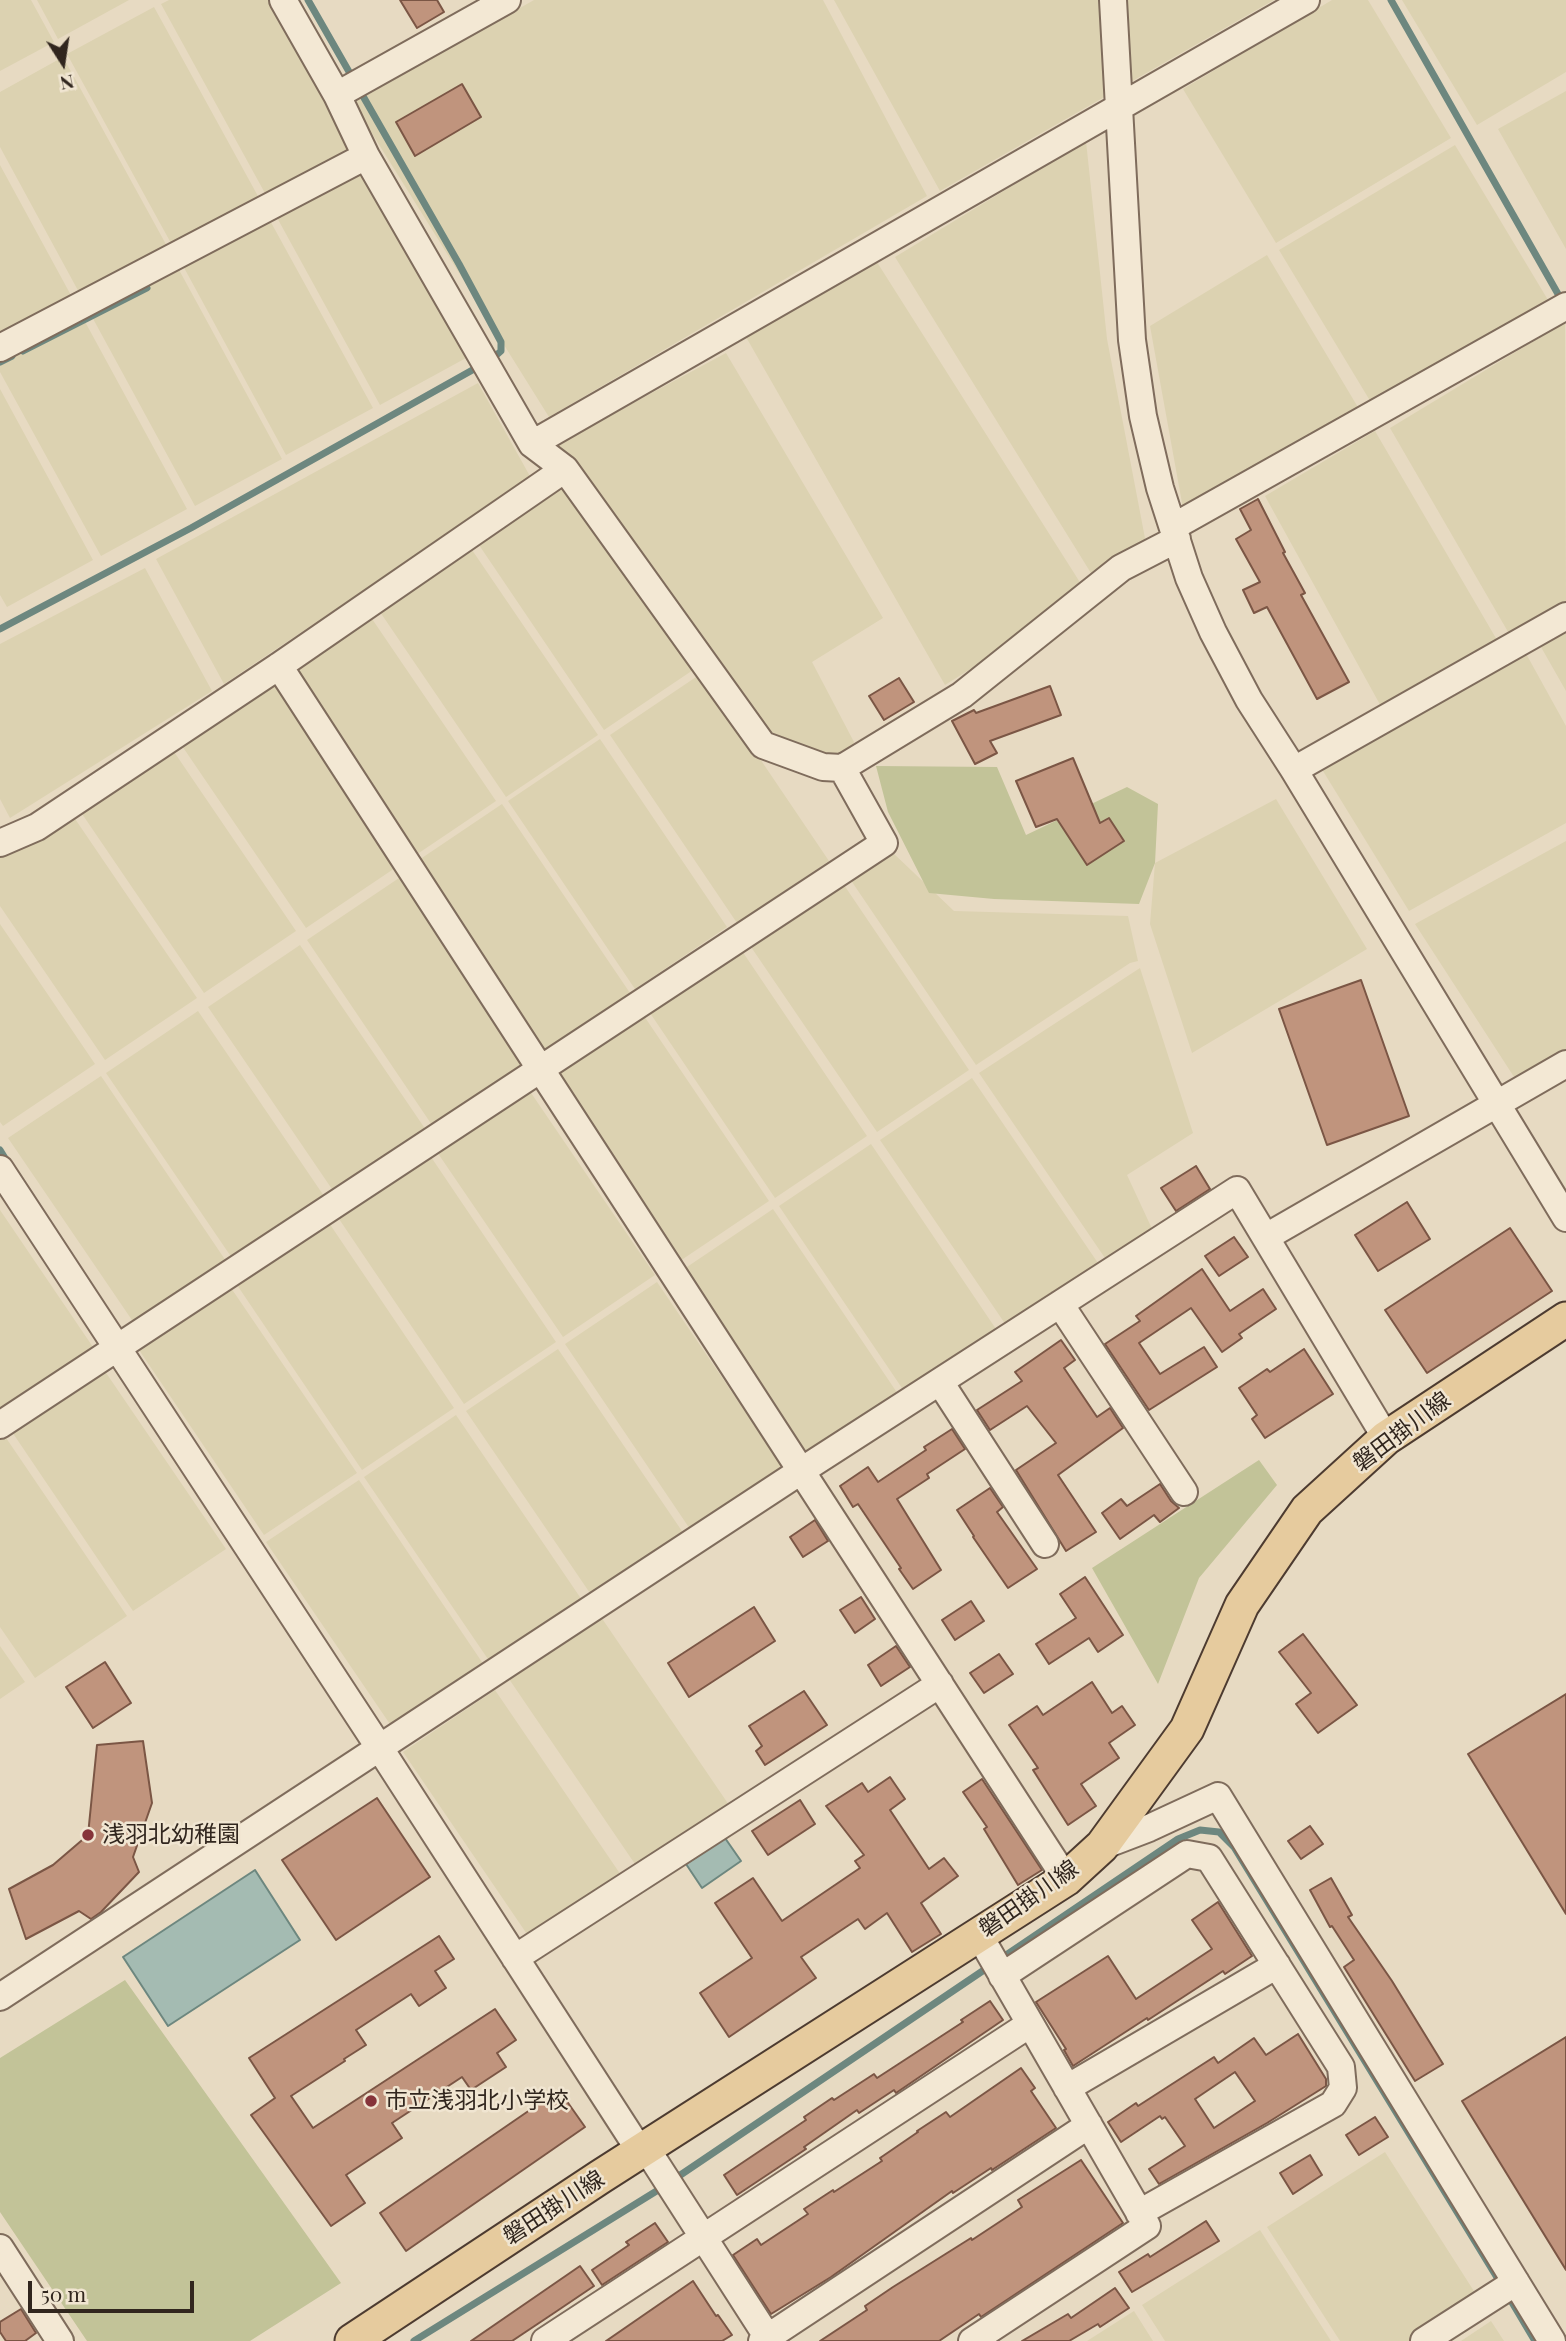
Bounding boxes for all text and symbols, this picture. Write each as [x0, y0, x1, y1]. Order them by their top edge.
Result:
north arrow [28, 28, 98, 98]
text: N [58, 69, 77, 98]
street label: 磐田掛川線 [1348, 1386, 1456, 1478]
place label: 浅羽北幼稚園 [102, 1821, 240, 1849]
marker: 浅羽北幼稚園 [80, 1827, 96, 1843]
street label: 磐田掛川線 [974, 1855, 1084, 1943]
place label: 市立浅羽北小学校 [385, 2087, 569, 2115]
marker: 市立浅羽北小学校 [363, 2093, 379, 2109]
street label: 磐田掛川線 [498, 2165, 610, 2251]
scale bar [32, 2268, 198, 2312]
text: 50 m [41, 2279, 86, 2307]

